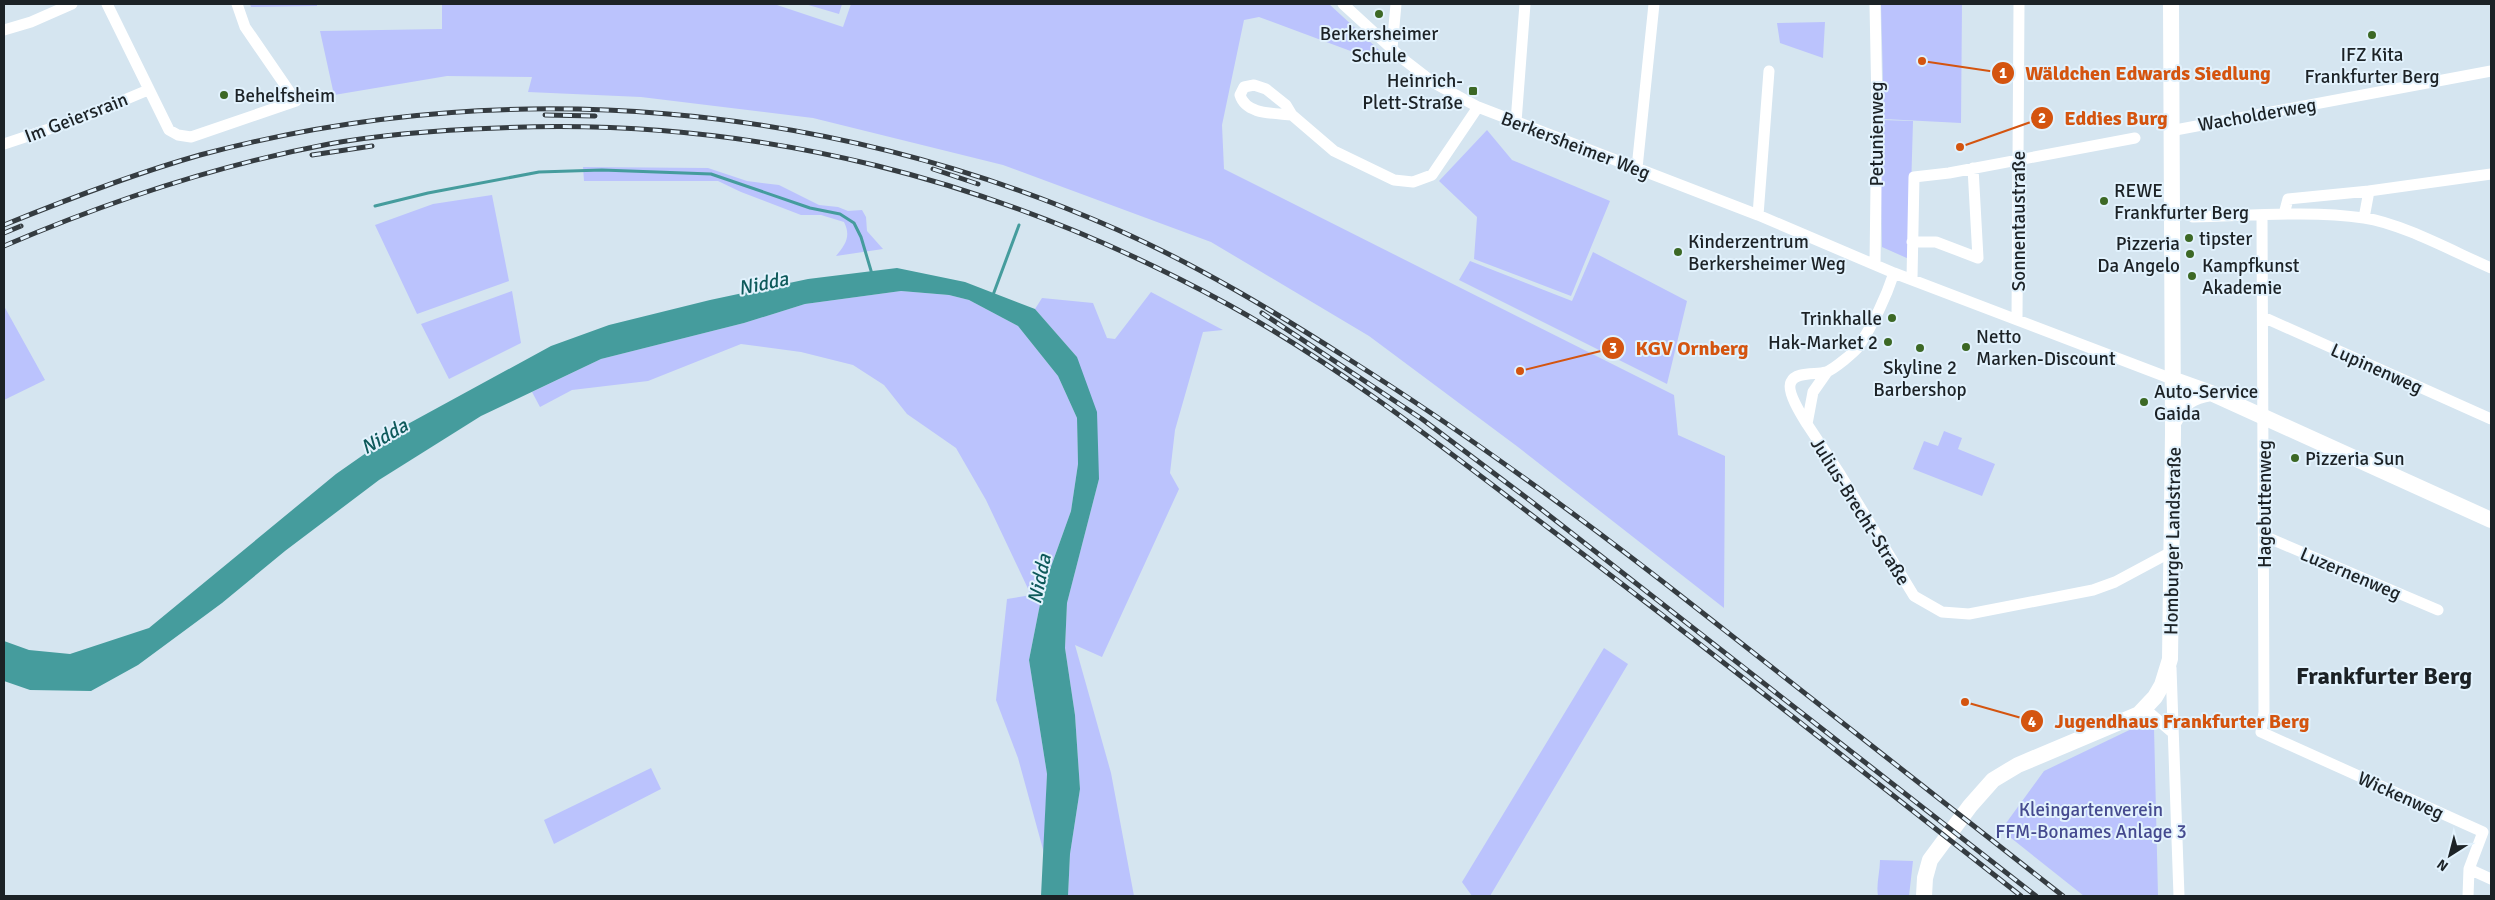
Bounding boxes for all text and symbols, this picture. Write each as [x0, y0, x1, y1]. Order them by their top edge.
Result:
marker: Berkersheimer Schule [1373, 8, 1385, 20]
place label: Berkersheimer Schule [1320, 22, 1438, 68]
marker: IFZ Kita Frankfurter Berg [2366, 29, 2378, 41]
place label: IFZ Kita Frankfurter Berg [2304, 43, 2440, 89]
callout: Wäldchen Edwards Siedlung [1990, 56, 2281, 91]
text: Wäldchen Edwards Siedlung [2025, 61, 2271, 86]
text: 1 [1999, 64, 2007, 82]
place label: Heinrich- Plett-Straße [1362, 69, 1463, 115]
street label: Petunienweg [1865, 82, 1889, 186]
place label: Behelfsheim [234, 84, 335, 108]
marker: Heinrich- Plett-Straße [1467, 85, 1479, 97]
street label: Im Geiersrain [21, 87, 131, 149]
marker: Behelfsheim [218, 89, 230, 101]
street label: Wacholderweg [2196, 93, 2318, 137]
callout: Eddies Burg [2029, 100, 2178, 135]
street label: Berkersheimer Weg [1498, 106, 1654, 185]
text: Eddies Burg [2064, 106, 2168, 131]
text: 2 [2038, 109, 2046, 127]
street label: Sonnentaustraße [2007, 151, 2031, 291]
place label: REWE Frankfurter Berg [2114, 179, 2249, 225]
marker: REWE Frankfurter Berg [2098, 195, 2110, 207]
place label: tipster [2199, 227, 2252, 251]
place label: Kinderzentrum Berkersheimer Weg [1688, 230, 1846, 276]
place label: Pizzeria Da Angelo [2097, 232, 2180, 278]
marker: tipster [2183, 232, 2195, 244]
marker: Kinderzentrum Berkersheimer Weg [1672, 246, 1684, 258]
marker: Pizzeria Da Angelo [2184, 248, 2196, 260]
place label: Kampfkunst Akademie [2202, 254, 2300, 300]
water label: Nidda [736, 266, 791, 301]
marker: Kampfkunst Akademie [2186, 270, 2198, 282]
place label: Trinkhalle [1801, 307, 1882, 331]
marker: Trinkhalle [1886, 312, 1898, 324]
place label: Netto Marken-Discount [1976, 325, 2116, 371]
callout: KGV Ornberg [1600, 330, 1758, 365]
place label: Hak-Market 2 [1768, 331, 1878, 355]
text: KGV Ornberg [1635, 336, 1749, 361]
marker: Hak-Market 2 [1882, 336, 1894, 348]
street label: Lupinenweg [2327, 338, 2426, 400]
text: 3 [1609, 339, 1617, 357]
marker: Netto Marken-Discount [1960, 341, 1972, 353]
marker: Skyline 2 Barbershop [1914, 342, 1926, 354]
place label: Skyline 2 Barbershop [1873, 356, 1967, 402]
place label: Auto-Service Gaida [2154, 380, 2258, 426]
marker: Auto-Service Gaida [2138, 396, 2150, 408]
water label: Nidda [356, 413, 413, 460]
street label: Julius-Brecht-Straße [1805, 433, 1915, 590]
street label: Hagebuttenweg [2253, 440, 2277, 568]
street label: Homburger Landstraße [2159, 447, 2187, 635]
place label: Pizzeria Sun [2305, 447, 2405, 471]
marker: Pizzeria Sun [2289, 452, 2301, 464]
street label: Luzernenweg [2296, 542, 2405, 606]
water label: Nidda [1022, 551, 1057, 606]
district label: Frankfurter Berg [2296, 661, 2472, 691]
callout: Jugendhaus Frankfurter Berg [2020, 704, 2320, 739]
text: Jugendhaus Frankfurter Berg [2055, 709, 2310, 734]
text: 4 [2028, 713, 2036, 731]
street label: Wickenweg [2354, 766, 2448, 826]
park label: Kleingartenverein FFM-Bonames Anlage 3 [1995, 798, 2187, 844]
north arrow [2425, 830, 2475, 880]
text: N [2434, 855, 2452, 875]

